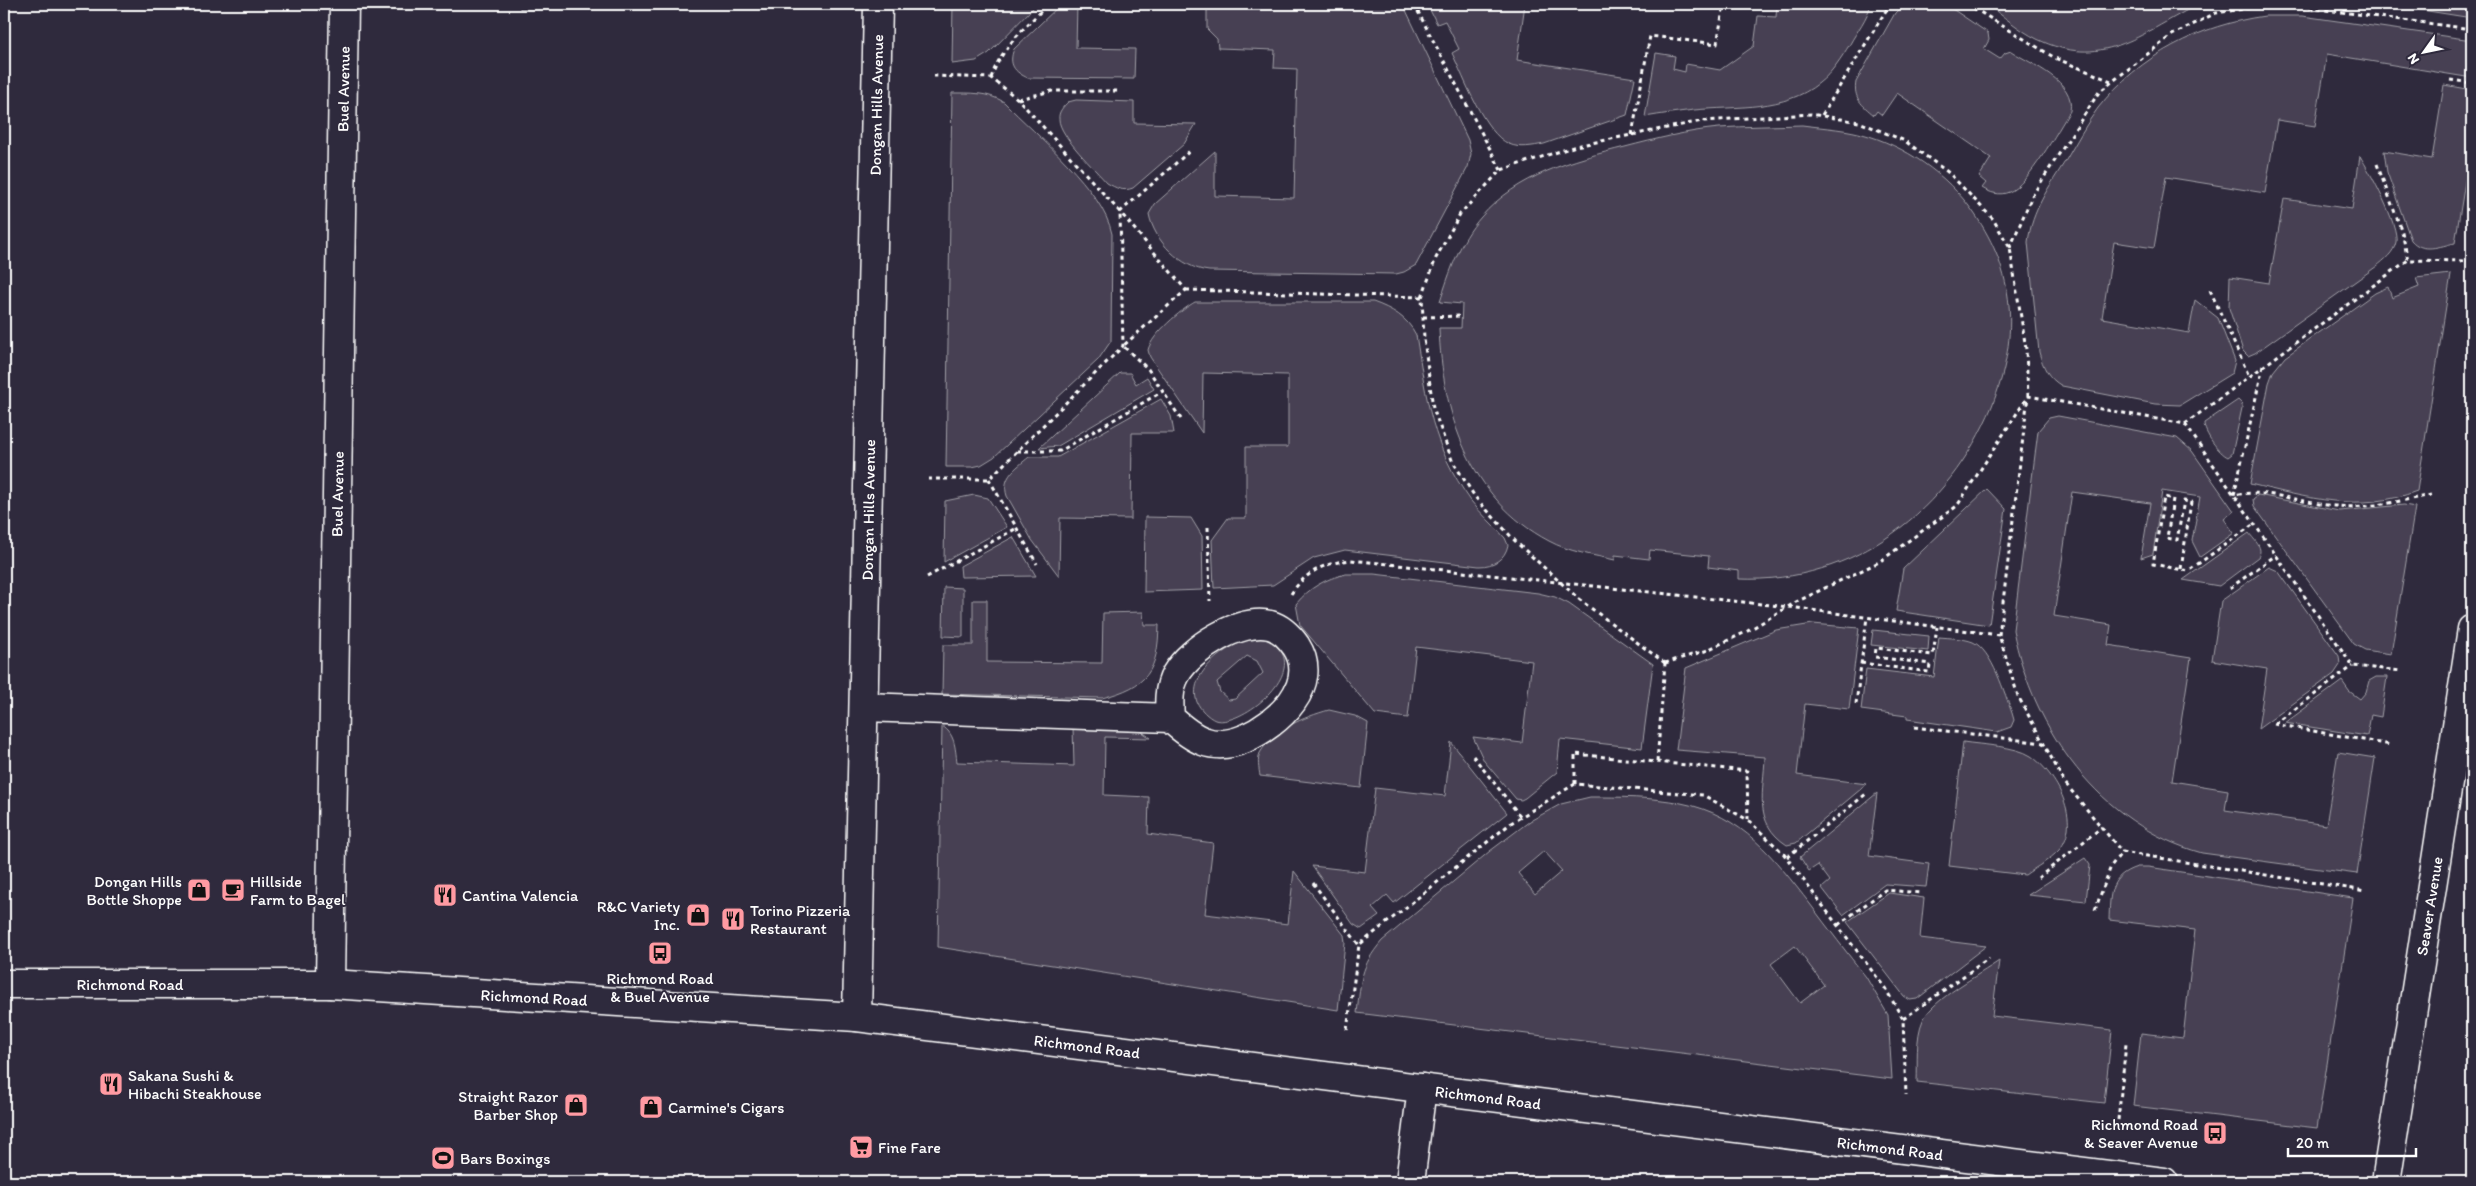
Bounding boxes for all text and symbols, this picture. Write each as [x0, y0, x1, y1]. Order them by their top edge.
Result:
north arrow [2398, 28, 2448, 78]
street label: Dongan Hills Avenue [866, 34, 887, 176]
street label: Buel Avenue [333, 46, 354, 132]
text: N [2404, 50, 2423, 67]
street label: Dongan Hills Avenue [858, 439, 879, 581]
street label: Buel Avenue [327, 451, 348, 537]
street label: Seaver Avenue [2412, 855, 2447, 957]
place label: Dongan Hills Bottle Shoppe [86, 872, 182, 909]
place label: Hillside Farm to Bagel [250, 872, 346, 909]
shop icon: Dongan Hills Bottle Shoppe [186, 877, 212, 903]
cafe icon: Hillside Farm to Bagel [220, 877, 246, 903]
restaurant icon: Cantina Valencia [432, 882, 458, 908]
place label: Cantina Valencia [462, 886, 579, 905]
place label: R&C Variety Inc. [597, 897, 680, 934]
place label: Torino Pizzeria Restaurant [750, 901, 851, 938]
shop icon: R&C Variety Inc. [685, 902, 711, 928]
restaurant icon: Torino Pizzeria Restaurant [720, 906, 746, 932]
bus stop icon: Richmond Road & Buel Avenue [647, 940, 673, 966]
place label: Richmond Road & Buel Avenue [606, 969, 714, 1006]
street label: Richmond Road [76, 975, 184, 994]
street label: Richmond Road [480, 985, 588, 1010]
street label: Richmond Road [1033, 1031, 1142, 1062]
place label: Sakana Sushi & Hibachi Steakhouse [128, 1066, 262, 1103]
restaurant icon: Sakana Sushi & Hibachi Steakhouse [98, 1071, 124, 1097]
street label: Richmond Road [1434, 1082, 1543, 1113]
place label: Straight Razor Barber Shop [458, 1087, 559, 1124]
shop icon: Straight Razor Barber Shop [563, 1092, 589, 1118]
shop icon: Carmine's Cigars [638, 1094, 664, 1120]
place label: Carmine's Cigars [668, 1098, 784, 1117]
place label: Richmond Road & Seaver Avenue [2084, 1115, 2198, 1152]
bus stop icon: Richmond Road & Seaver Avenue [2202, 1120, 2228, 1146]
scale bar [2288, 1126, 2416, 1158]
street label: Richmond Road [1836, 1133, 1945, 1164]
supermarket icon: Fine Fare [848, 1134, 874, 1160]
text: 20 m [2296, 1134, 2330, 1152]
place label: Fine Fare [878, 1138, 941, 1157]
sports icon: Bars Boxings [430, 1145, 456, 1171]
place label: Bars Boxings [460, 1149, 550, 1168]

